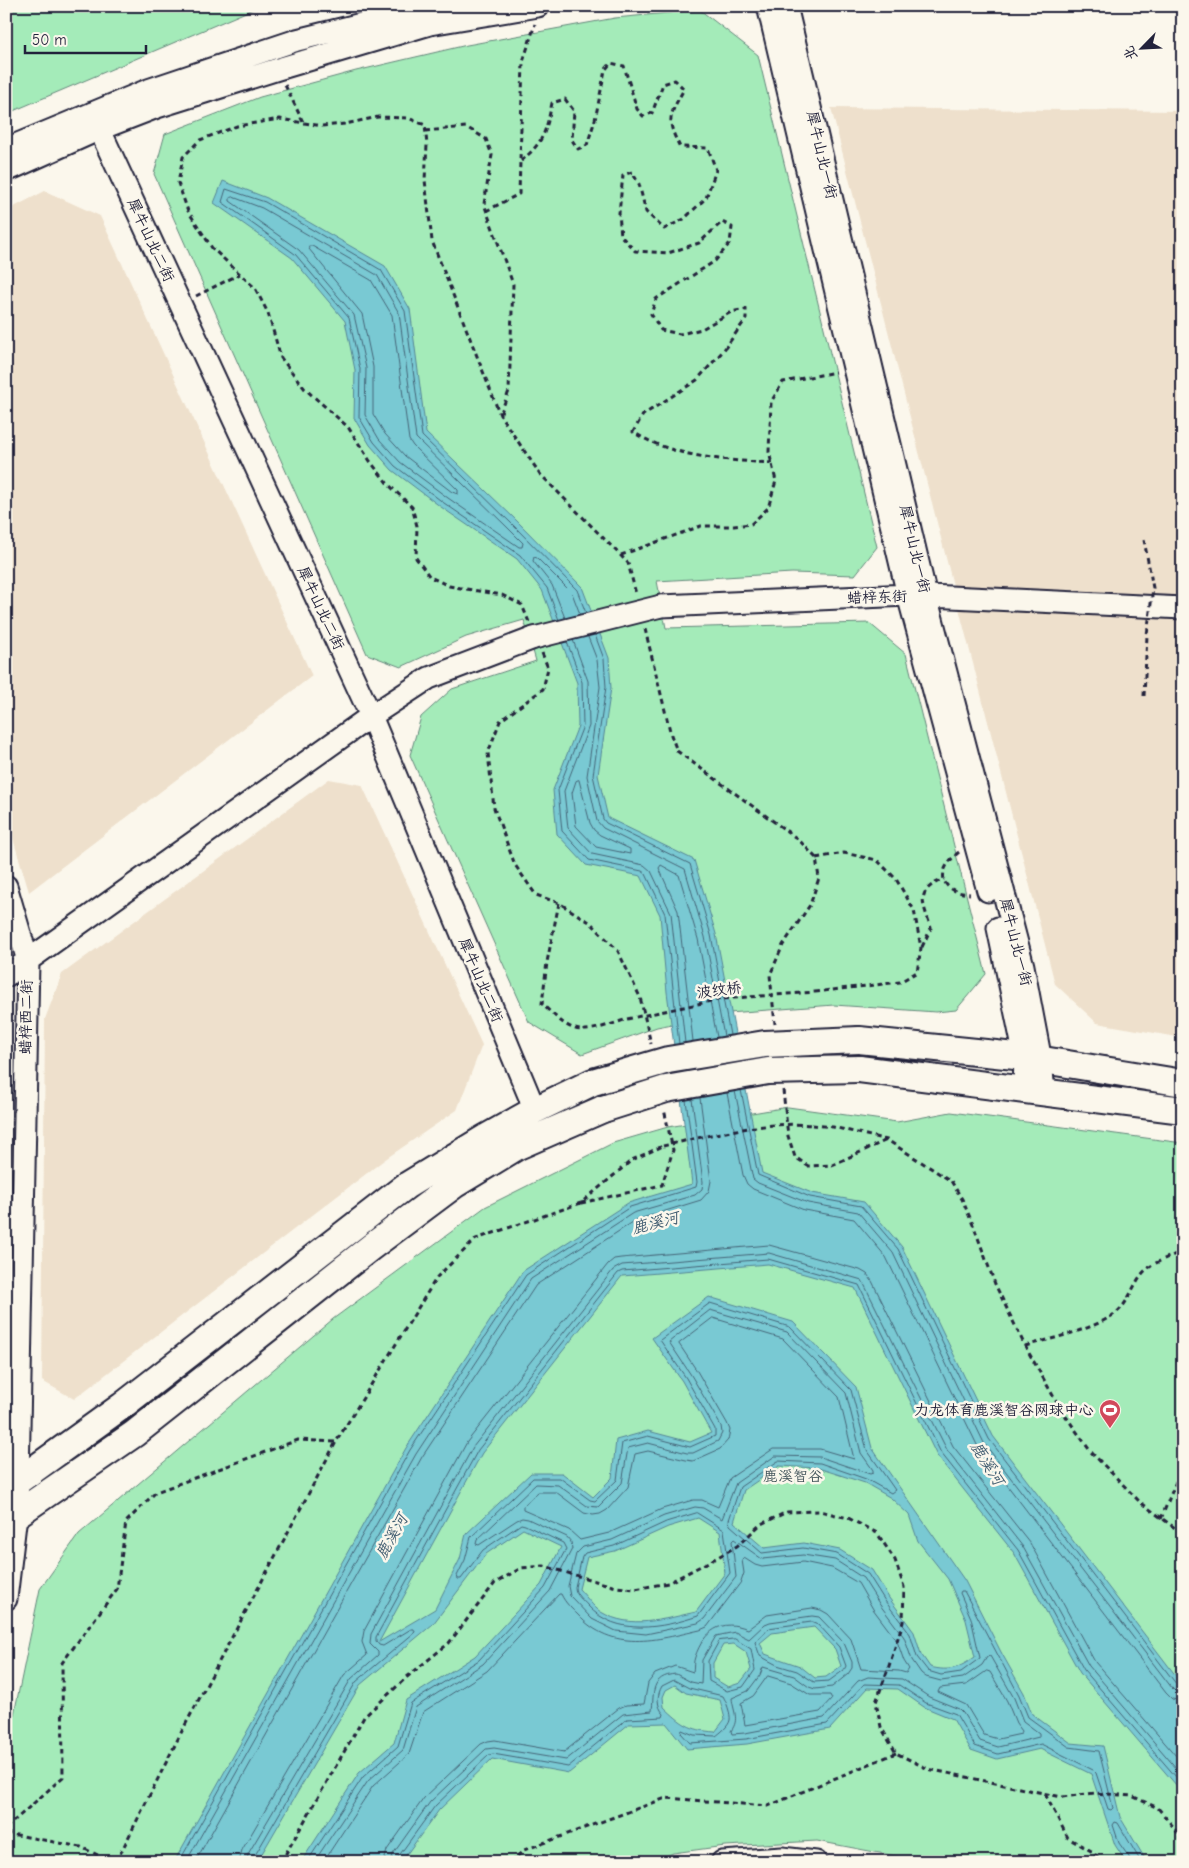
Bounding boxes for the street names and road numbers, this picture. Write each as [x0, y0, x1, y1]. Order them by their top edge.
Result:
street label: 犀牛山北一街 [803, 109, 841, 201]
street label: 犀牛山北二街 [124, 195, 178, 285]
street label: 犀牛山北一街 [896, 503, 934, 595]
street label: 犀牛山北二街 [294, 563, 348, 653]
street label: 蜡梓东街 [847, 587, 907, 607]
street label: 犀牛山北一街 [996, 896, 1036, 988]
street label: 犀牛山北二街 [455, 935, 507, 1025]
street label: 波纹桥 [695, 978, 743, 1002]
street label: 蜡梓西二街 [16, 979, 36, 1055]

